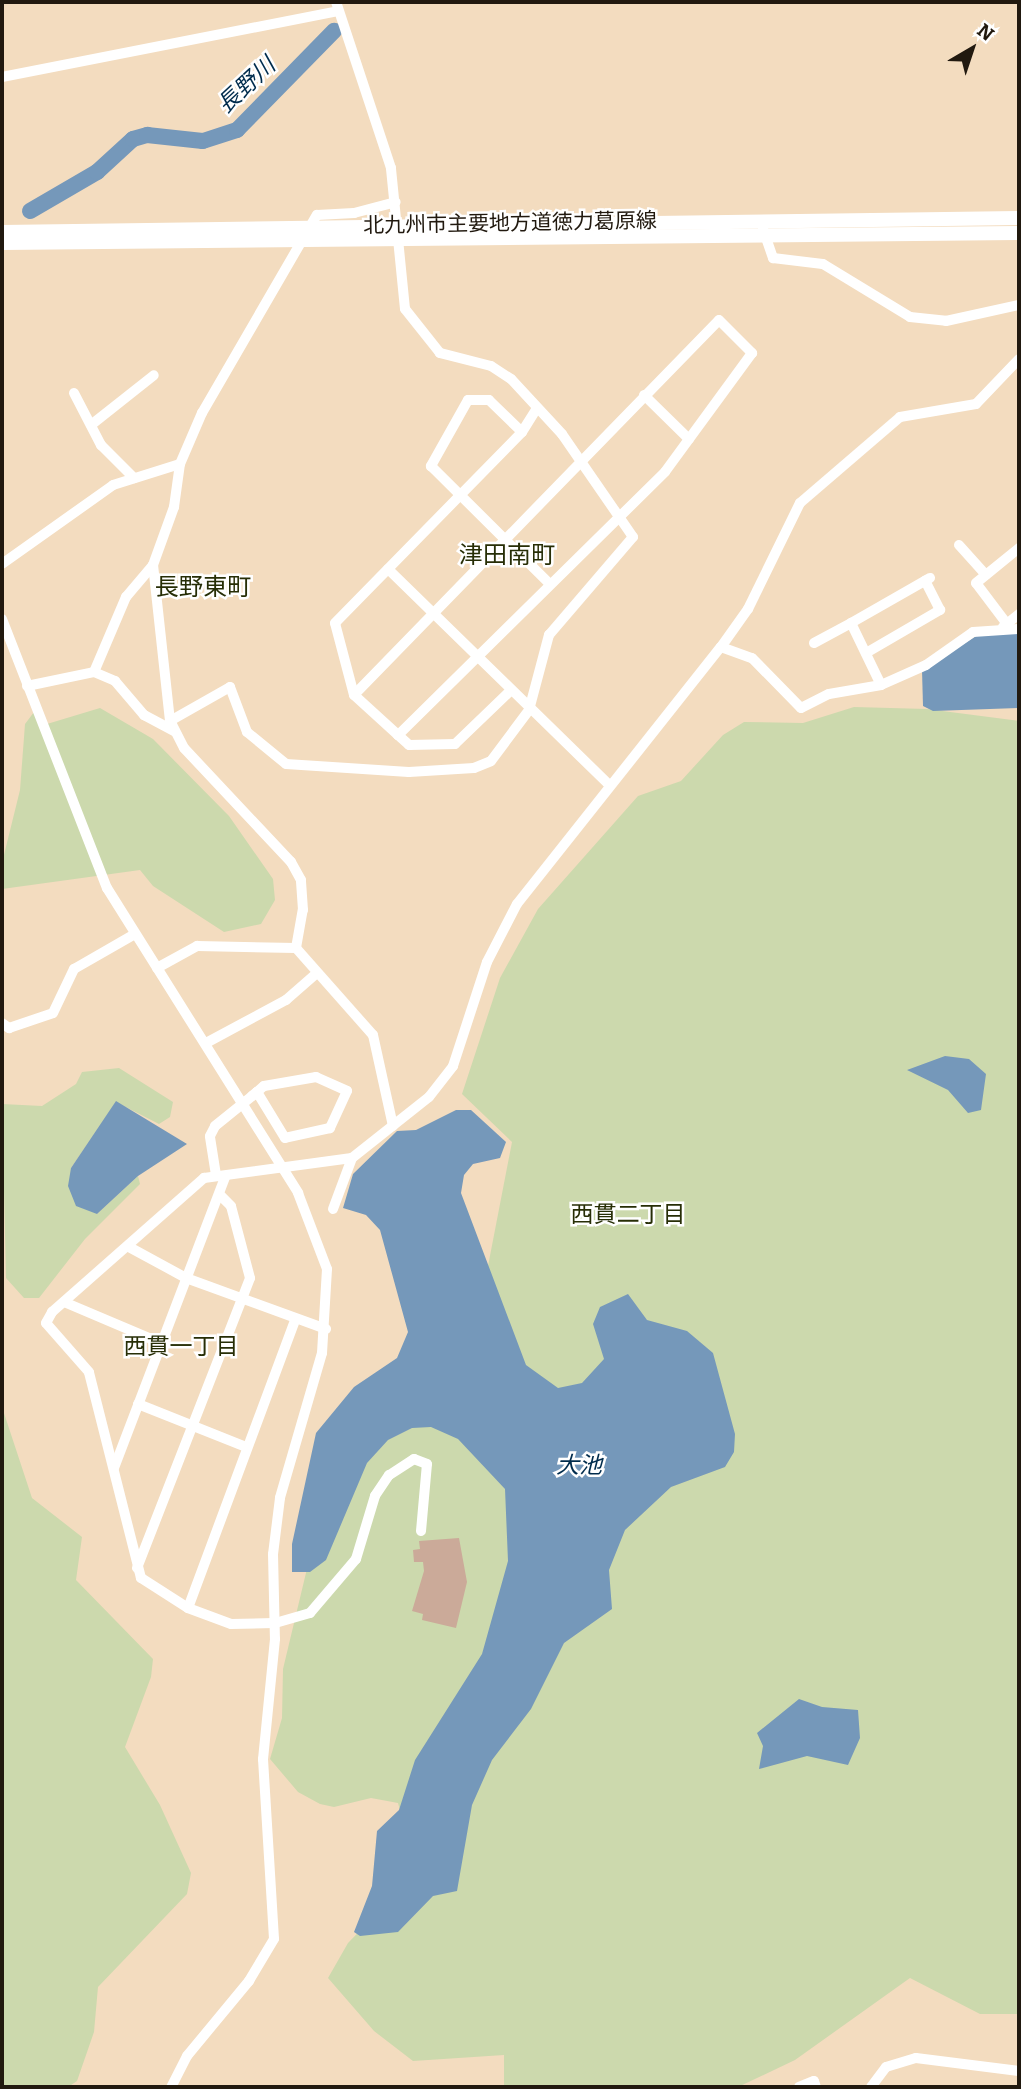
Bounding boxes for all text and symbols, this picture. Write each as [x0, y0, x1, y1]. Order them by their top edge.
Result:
north arrow [937, 14, 1007, 84]
text: N [973, 19, 998, 46]
water label: 長野川 [211, 51, 281, 119]
street label: 北九州市主要地方道徳力葛原線 [363, 208, 657, 238]
district label: 津田南町 [459, 542, 555, 570]
district label: 長野東町 [155, 574, 251, 602]
district label: 西貫二丁目 [571, 1200, 685, 1228]
district label: 西貫一丁目 [124, 1332, 238, 1360]
water label: 大池 [556, 1451, 602, 1479]

